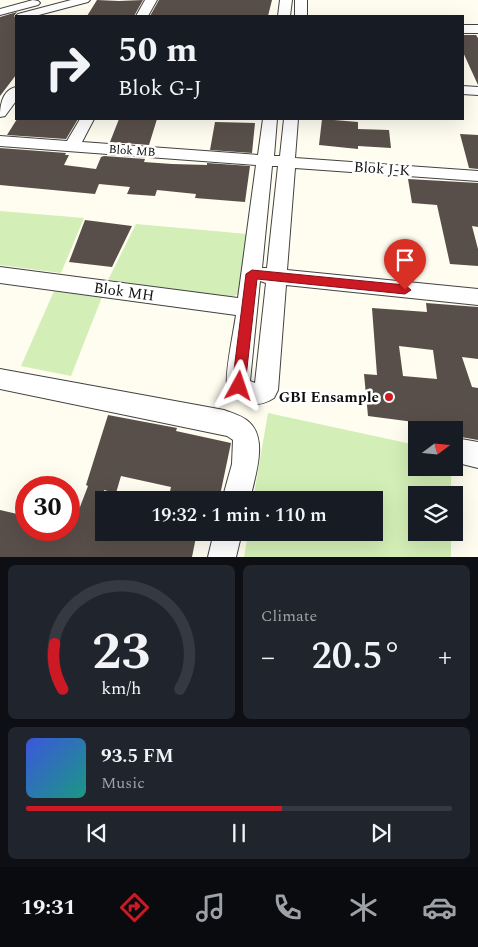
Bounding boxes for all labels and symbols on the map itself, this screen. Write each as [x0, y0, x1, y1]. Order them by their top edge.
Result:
street label: Blok MB [108, 140, 156, 162]
street label: Blok J-K [353, 156, 411, 182]
pin [384, 239, 426, 290]
street label: Blok MH [92, 276, 156, 308]
position arrow [212, 359, 264, 411]
place label: GBI Ensample [279, 386, 379, 409]
marker: GBI Ensample [383, 391, 395, 403]
north arrow [408, 421, 462, 476]
speed limit sign: 30 [15, 476, 80, 541]

